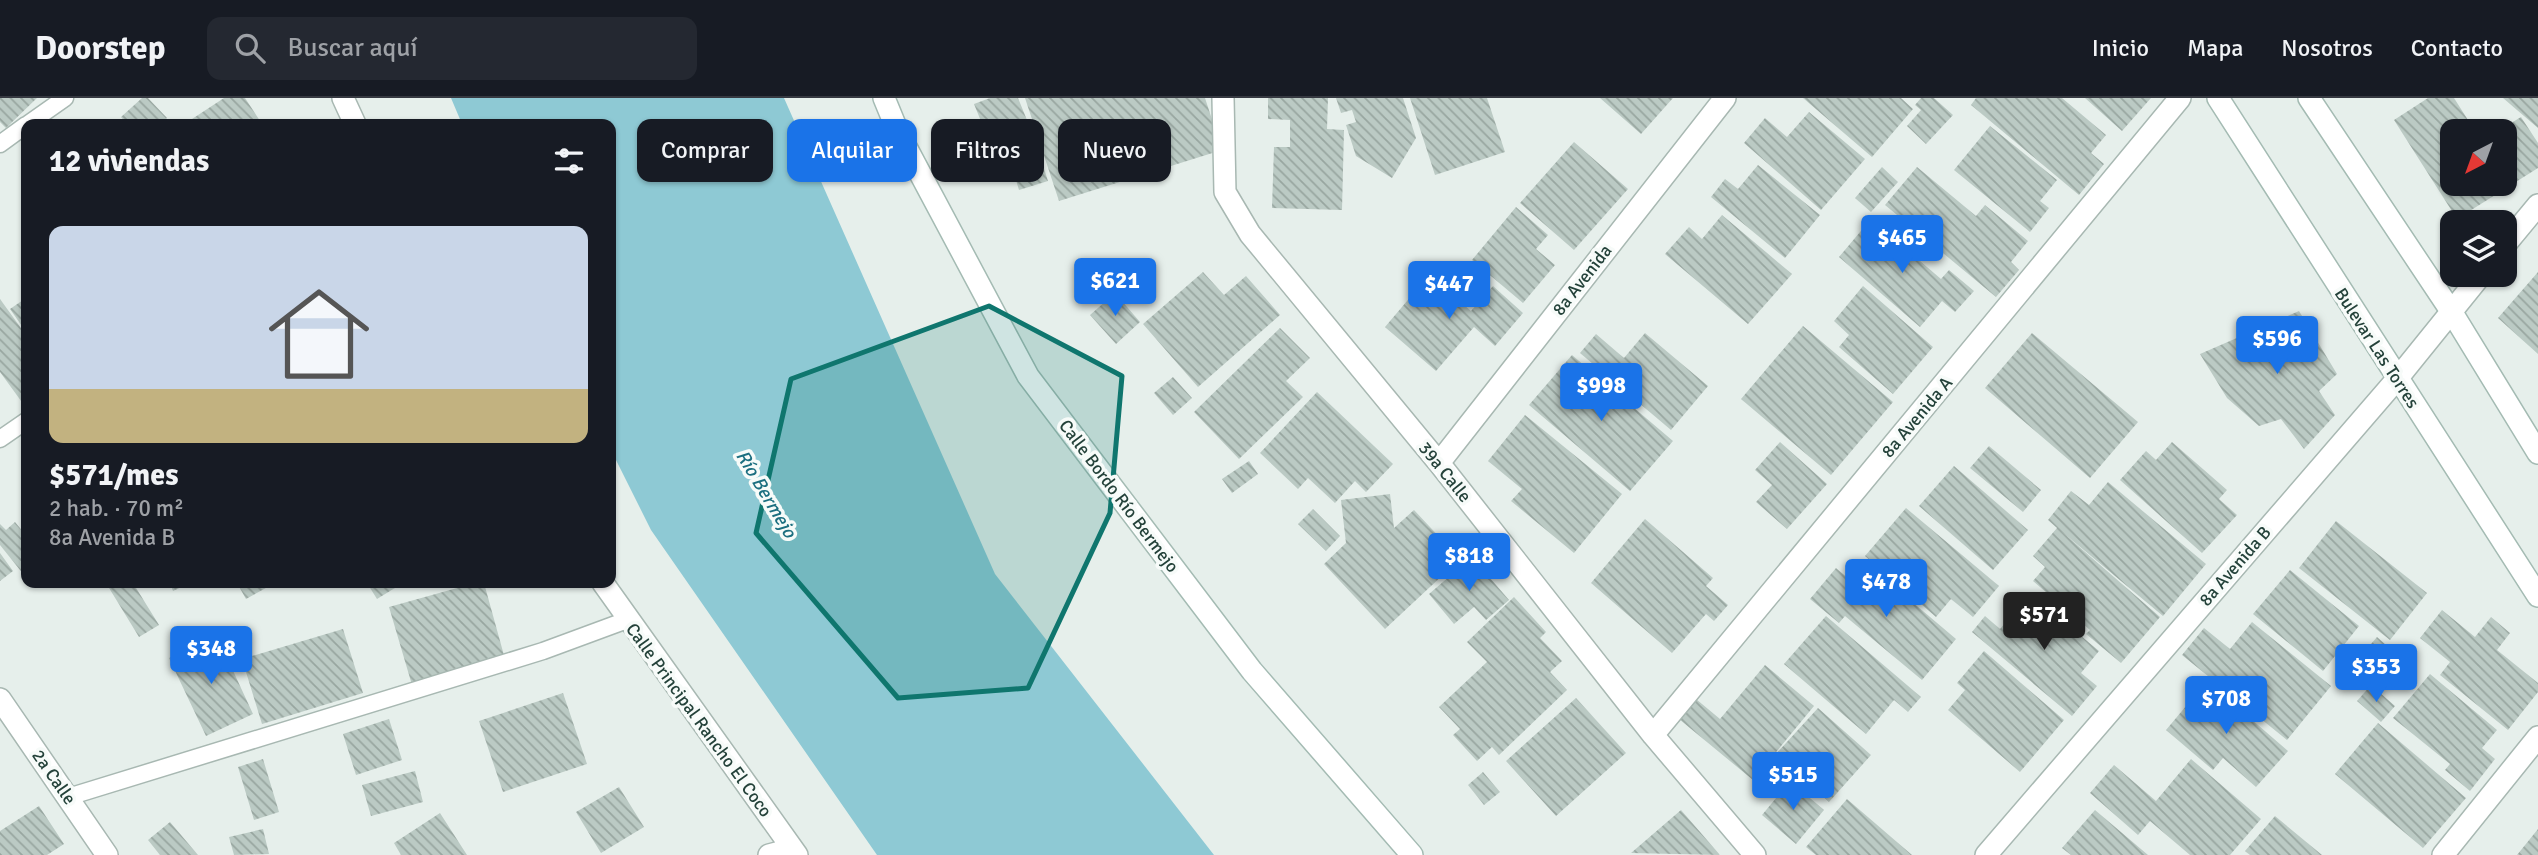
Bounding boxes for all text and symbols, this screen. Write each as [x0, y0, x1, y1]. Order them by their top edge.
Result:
search box [207, 17, 697, 80]
text: Doorstep [35, 28, 165, 69]
icon: search [231, 29, 269, 67]
text: Buscar aquí [287, 32, 418, 64]
text: Inicio [2092, 33, 2149, 63]
text: Mapa [2187, 33, 2243, 63]
text: Nosotros [2281, 33, 2373, 63]
text: Contacto [2411, 33, 2503, 63]
chip: Comprar [637, 119, 773, 182]
chip: Alquilar [787, 119, 917, 182]
chip: Filtros [931, 119, 1044, 182]
chip: Nuevo [1058, 119, 1171, 182]
north arrow [2440, 119, 2516, 196]
map controls [2440, 119, 2517, 287]
icon: filters [550, 142, 588, 180]
text: 12 viviendas [49, 143, 209, 180]
button: layers [2440, 210, 2517, 287]
pin: $465 [1861, 216, 1943, 275]
text: $465 [1877, 223, 1927, 252]
street label: 8a Avenida [1548, 240, 1616, 320]
pin: $621 [1074, 258, 1156, 318]
pin: $447 [1408, 262, 1490, 321]
text: $621 [1090, 266, 1140, 295]
text: $447 [1424, 269, 1474, 298]
icon: home [256, 271, 382, 397]
street label: Bulevar Las Torres [2330, 284, 2424, 412]
pin: $596 [2236, 316, 2318, 376]
text: $596 [2252, 324, 2302, 353]
pin: $998 [1560, 364, 1642, 423]
text: $998 [1576, 371, 1626, 400]
street label: 8a Avenida A [1877, 372, 1957, 462]
street label: Calle Bordo Río Bermejo [1054, 415, 1184, 577]
street label: 39a Calle [1414, 437, 1476, 507]
water label: Río Bermejo [730, 446, 802, 543]
text: $571/mes [49, 457, 178, 494]
text: 2 hab. · 70 m² [49, 494, 184, 523]
street label: 8a Avenida B [2194, 521, 2276, 610]
text: 8a Avenida B [49, 523, 175, 552]
pin: $818 [1428, 533, 1510, 593]
text: $818 [1444, 541, 1494, 570]
pin: $478 [1845, 560, 1927, 619]
text: $478 [1861, 567, 1911, 596]
pin: $571 [2003, 592, 2085, 652]
text: $571 [2019, 600, 2069, 629]
street label: Calle Principal Rancho El Coco [621, 619, 777, 821]
pin: $348 [170, 626, 252, 686]
text: $348 [186, 634, 236, 663]
pin: $353 [2335, 644, 2417, 704]
text: $353 [2351, 652, 2401, 681]
pin: $708 [2185, 676, 2267, 736]
text: $708 [2201, 684, 2251, 713]
street label: 2a Calle [27, 745, 81, 809]
pin: $515 [1752, 752, 1834, 812]
text: $515 [1768, 760, 1818, 789]

